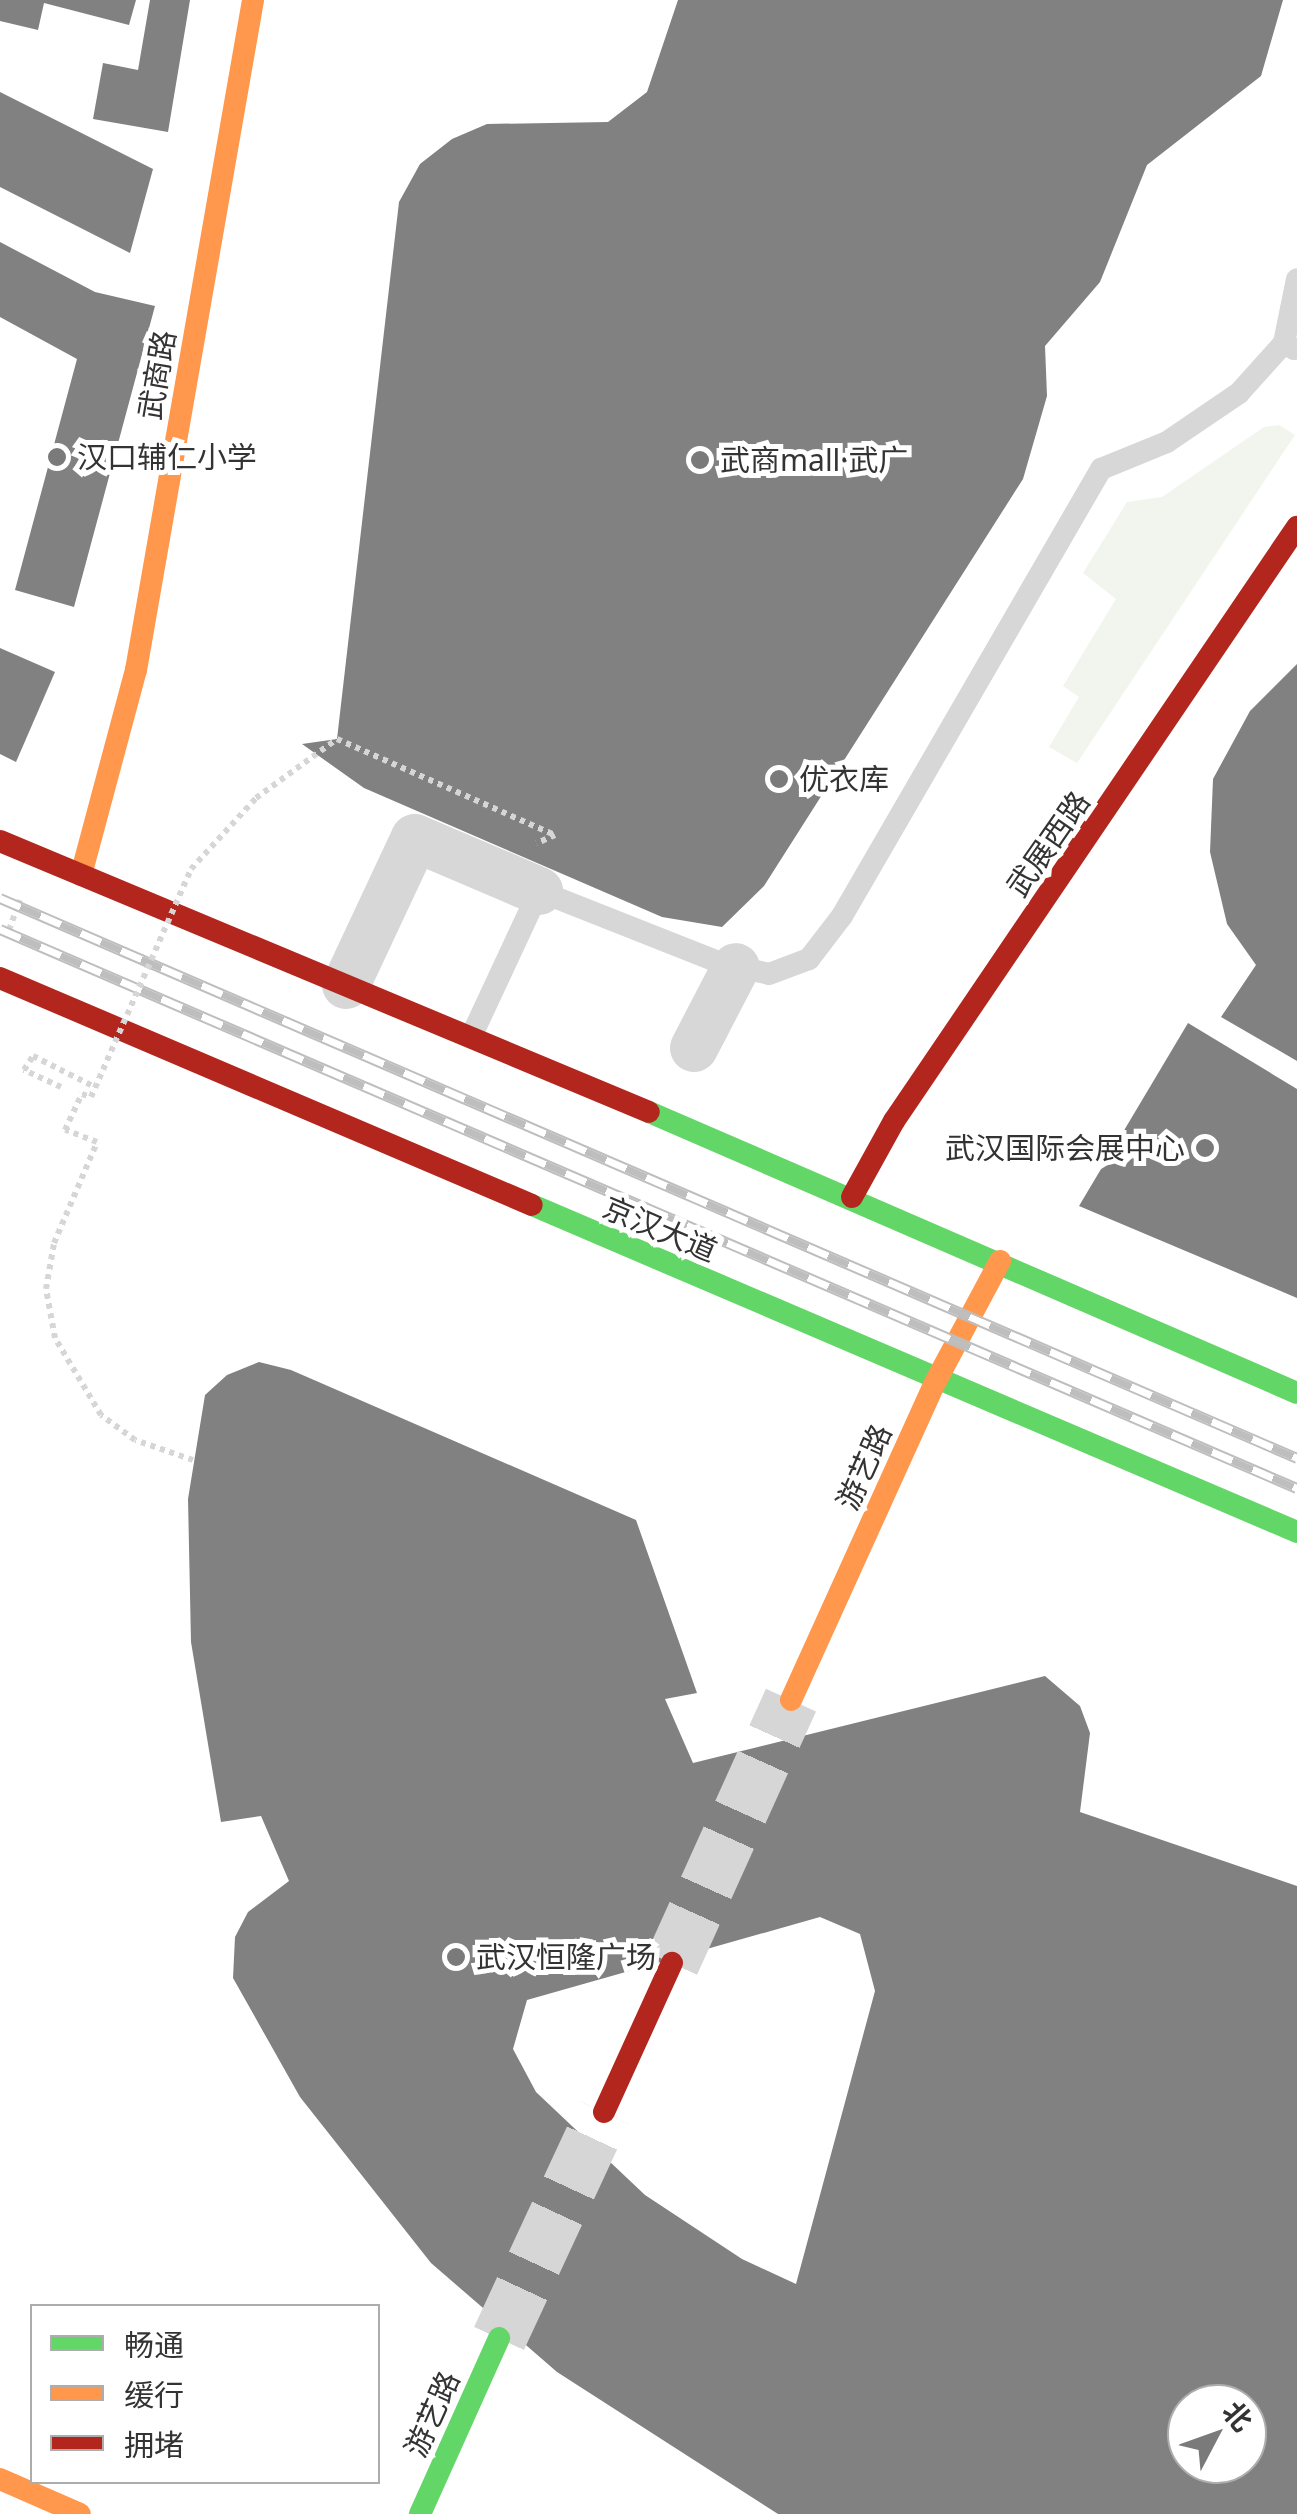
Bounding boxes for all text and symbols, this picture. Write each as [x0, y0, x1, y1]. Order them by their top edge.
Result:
street label: 武商路 [131, 328, 183, 422]
place label: 汉口辅仁小学 [77, 439, 257, 475]
place label: 武商mall·武广 [720, 442, 908, 478]
marker: 汉口辅仁小学 [46, 446, 68, 468]
marker: 武商mall·武广 [689, 449, 711, 471]
place label: 优衣库 [799, 761, 889, 797]
marker: 优衣库 [768, 768, 790, 790]
street label: 武展西路 [999, 785, 1097, 903]
place label: 武汉国际会展中心 [945, 1130, 1185, 1166]
marker: 武汉国际会展中心 [1194, 1137, 1216, 1159]
street label: 京汉大道 [598, 1189, 722, 1269]
street label: 游艺路 [829, 1419, 899, 1515]
place label: 武汉恒隆广场 [476, 1939, 656, 1975]
marker: 武汉恒隆广场 [445, 1946, 467, 1968]
legend [30, 2304, 380, 2484]
text: 畅通 [124, 2324, 184, 2365]
street label: 游艺路 [397, 2366, 467, 2462]
text: 缓行 [124, 2374, 184, 2415]
north arrow [1167, 2384, 1267, 2484]
text: 北 [1215, 2393, 1262, 2439]
text: 拥堵 [124, 2424, 184, 2465]

